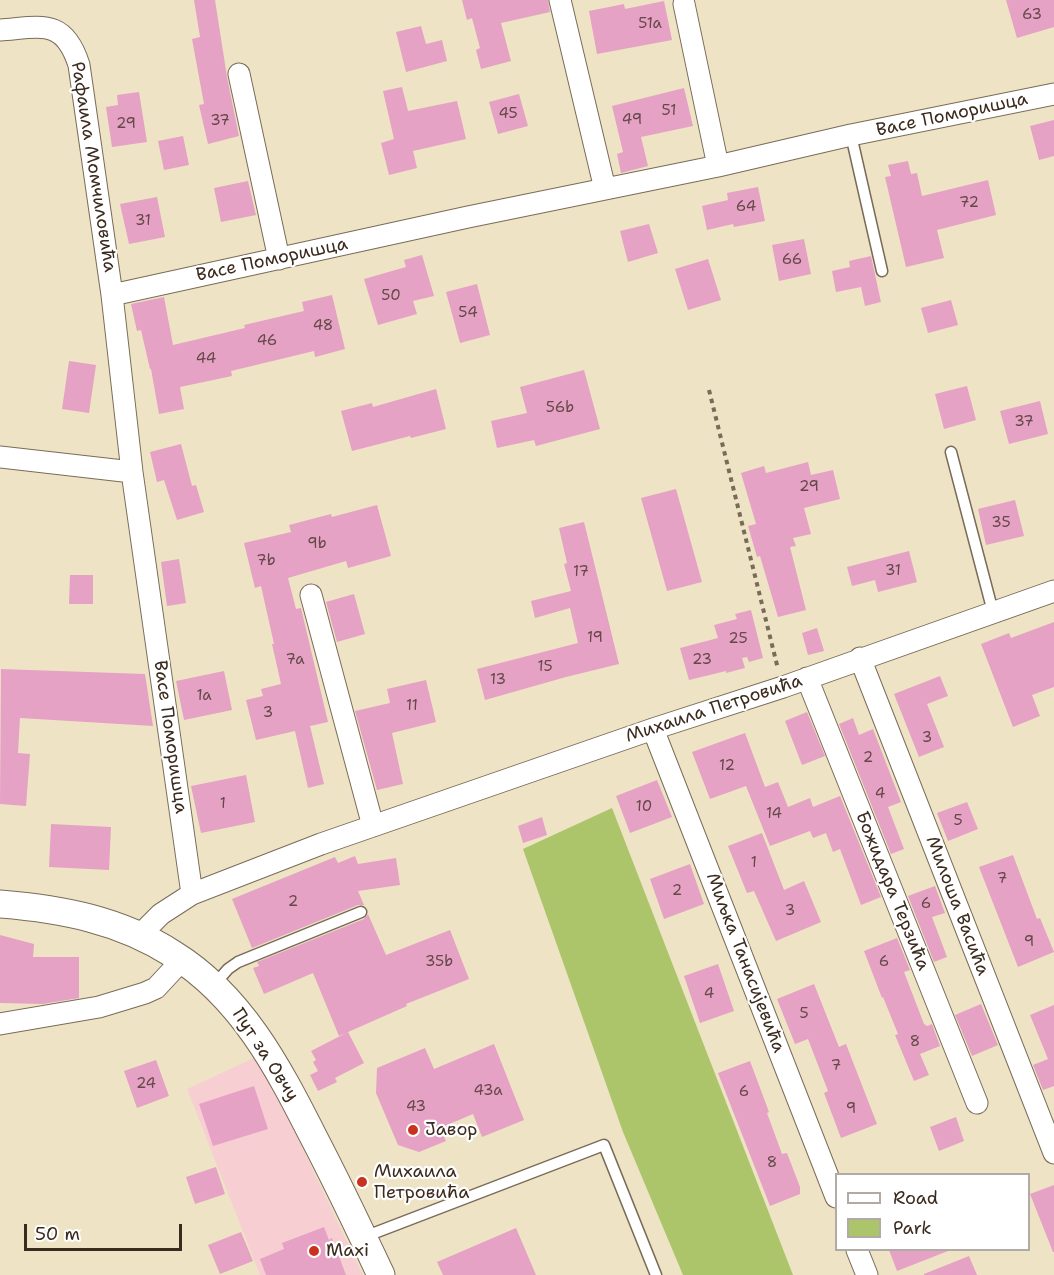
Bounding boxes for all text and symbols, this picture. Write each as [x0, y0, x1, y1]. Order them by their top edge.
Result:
house number: 63 [1022, 6, 1042, 24]
house number: 51a [638, 15, 662, 33]
street label: Рафаила Момчиловића [66, 60, 120, 274]
street label: Васе Поморишца [874, 88, 1030, 142]
house number: 51 [662, 102, 676, 120]
house number: 45 [498, 105, 518, 123]
house number: 49 [622, 111, 642, 129]
house number: 37 [210, 112, 230, 130]
house number: 29 [116, 115, 136, 133]
house number: 72 [959, 194, 979, 212]
house number: 64 [736, 198, 756, 216]
house number: 31 [135, 212, 151, 230]
street label: Васе Поморишца [194, 233, 350, 287]
house number: 66 [782, 251, 802, 269]
house number: 50 [381, 287, 401, 305]
house number: 54 [458, 304, 478, 322]
house number: 48 [313, 317, 333, 335]
house number: 46 [257, 332, 277, 350]
house number: 44 [196, 350, 216, 368]
house number: 56b [546, 399, 574, 417]
house number: 37 [1014, 413, 1034, 431]
house number: 29 [799, 478, 819, 496]
house number: 35 [991, 514, 1011, 532]
house number: 9b [307, 535, 327, 553]
house number: 7b [256, 552, 276, 570]
house number: 31 [885, 562, 901, 580]
house number: 17 [573, 563, 589, 581]
house number: 19 [587, 629, 603, 647]
house number: 25 [728, 630, 748, 648]
house number: 7a [285, 651, 305, 669]
house number: 23 [692, 651, 712, 669]
house number: 15 [537, 658, 553, 676]
street label: Васе Поморишца [149, 659, 191, 815]
street label: Михаила Петровића [623, 670, 805, 748]
house number: 13 [490, 671, 506, 689]
house number: 1a [196, 687, 212, 705]
house number: 11 [406, 697, 418, 715]
house number: 3 [263, 704, 273, 722]
house number: 3 [922, 729, 932, 747]
house number: 2 [863, 749, 873, 767]
house number: 12 [719, 757, 735, 775]
house number: 4 [875, 785, 885, 803]
house number: 1 [220, 795, 226, 813]
house number: 10 [636, 798, 652, 816]
house number: 14 [766, 805, 782, 823]
street label: Божидара Терзића [850, 808, 934, 974]
house number: 5 [953, 812, 963, 830]
street label: Милоша Васића [920, 833, 994, 979]
house number: 1 [751, 854, 757, 872]
street label: Миљка Танасијевића [701, 870, 789, 1056]
house number: 7 [997, 870, 1007, 888]
house number: 2 [672, 882, 682, 900]
house number: 2 [288, 893, 298, 911]
house number: 6 [921, 895, 931, 913]
house number: 3 [785, 902, 795, 920]
house number: 9 [1024, 933, 1034, 951]
house number: 35b [425, 953, 453, 971]
house number: 6 [879, 953, 889, 971]
house number: 4 [704, 985, 714, 1003]
street label: Пут за Овчу [227, 1005, 303, 1105]
house number: 5 [799, 1005, 809, 1023]
house number: 8 [910, 1033, 920, 1051]
house number: 7 [831, 1057, 841, 1075]
house number: 24 [136, 1075, 156, 1093]
house number: 43a [474, 1082, 502, 1100]
house number: 6 [739, 1083, 749, 1101]
house number: 43 [406, 1098, 426, 1116]
house number: 9 [846, 1100, 856, 1118]
place label: Јавор [425, 1119, 477, 1141]
marker: Јавор [406, 1123, 420, 1137]
house number: 8 [767, 1154, 777, 1172]
place label: Михаила Петровића [374, 1161, 469, 1204]
legend [835, 1173, 1030, 1251]
marker: Михаила Петровића [355, 1175, 369, 1189]
text: Road [893, 1186, 938, 1210]
scale bar [27, 1212, 184, 1250]
text: Park [893, 1216, 932, 1240]
text: 50 m [35, 1222, 80, 1246]
place label: Maxi [326, 1240, 369, 1262]
marker: Maxi [307, 1244, 321, 1258]

